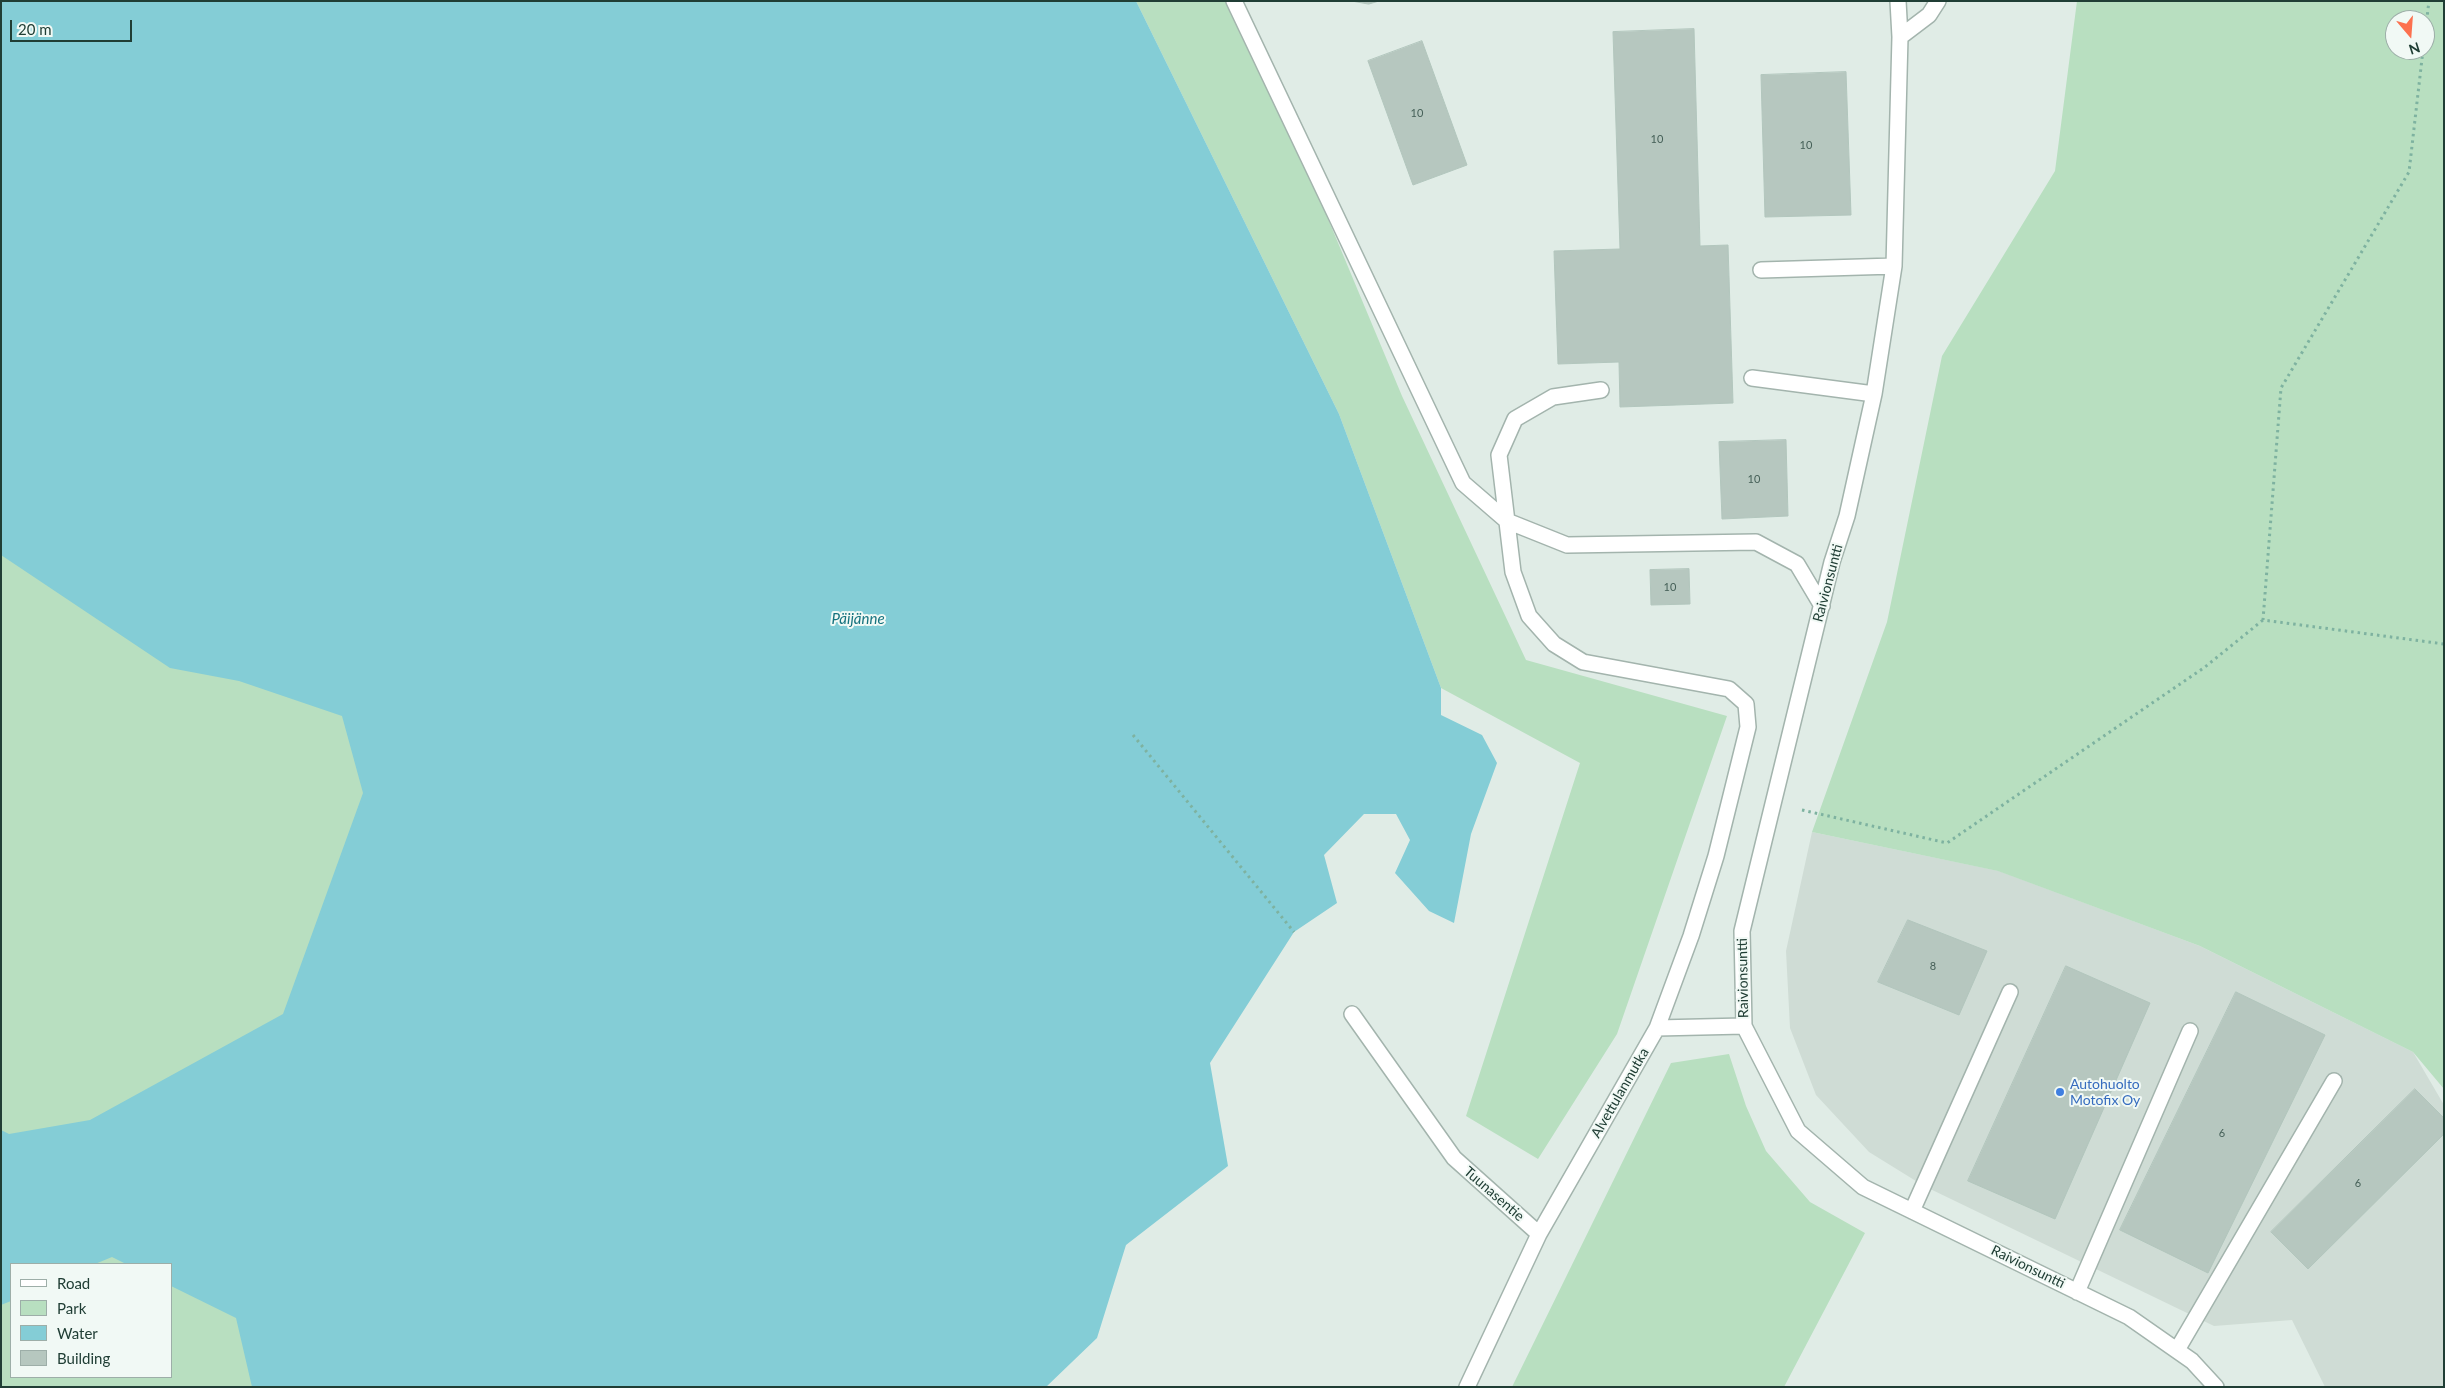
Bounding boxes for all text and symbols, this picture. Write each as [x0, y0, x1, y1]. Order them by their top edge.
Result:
scale bar [12, 10, 135, 42]
north arrow [2385, 10, 2435, 60]
text: 20 m [18, 20, 52, 38]
text: N [2407, 39, 2422, 59]
house number: 10 [1411, 106, 1423, 120]
house number: 10 [1651, 132, 1663, 146]
house number: 10 [1800, 138, 1812, 152]
house number: 10 [1748, 472, 1760, 486]
street label: Raivionsuntti [1810, 542, 1846, 624]
house number: 10 [1664, 580, 1676, 594]
water label: Päijänne [831, 610, 885, 628]
street label: Raivionsuntti [1734, 938, 1752, 1018]
house number: 8 [1930, 959, 1936, 973]
street label: Alvettulanmutka [1587, 1045, 1653, 1141]
place label: Autohuolto Motofix Oy [2070, 1076, 2140, 1108]
marker: Autohuolto Motofix Oy [2054, 1086, 2066, 1098]
house number: 6 [2219, 1126, 2225, 1140]
street label: Tuunasentie [1460, 1163, 1528, 1225]
house number: 6 [2355, 1176, 2361, 1190]
street label: Raivionsuntti [1988, 1242, 2068, 1292]
legend [10, 1263, 172, 1378]
text: Road [57, 1274, 90, 1292]
text: Park [57, 1299, 86, 1317]
text: Water [57, 1324, 98, 1342]
text: Building [57, 1349, 110, 1367]

